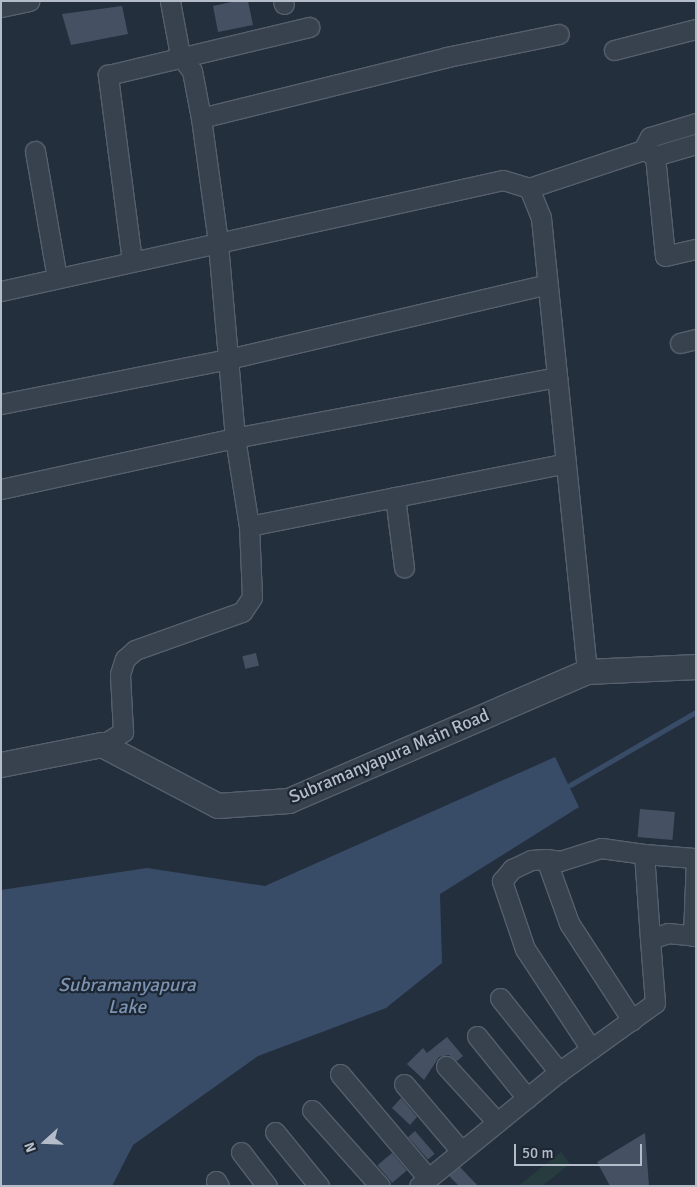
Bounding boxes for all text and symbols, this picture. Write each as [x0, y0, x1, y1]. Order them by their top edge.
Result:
street label: Subramanyapura Main Road [286, 704, 492, 808]
water label: Subramanyapura Lake [58, 975, 196, 1019]
north arrow [20, 1117, 70, 1167]
scale bar [517, 1134, 644, 1166]
text: N [21, 1140, 40, 1155]
text: 50 m [522, 1144, 553, 1162]

